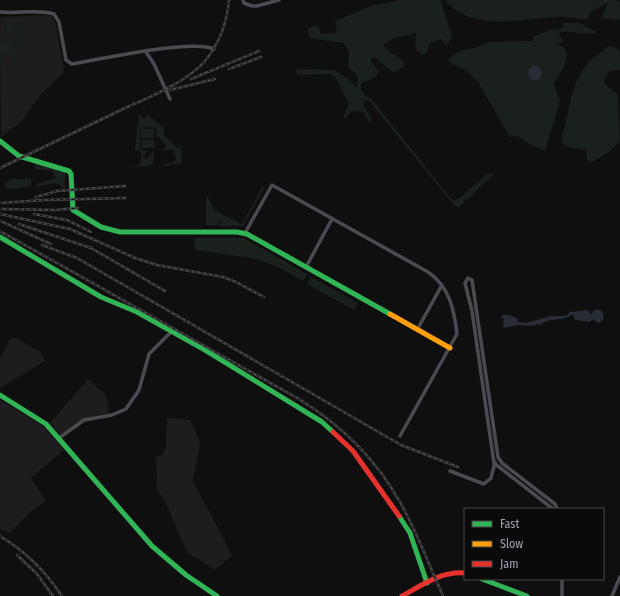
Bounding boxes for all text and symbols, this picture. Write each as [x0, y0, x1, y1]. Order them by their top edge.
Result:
legend [464, 508, 604, 580]
text: Fast [500, 517, 519, 531]
text: Slow [500, 537, 523, 551]
text: Jam [500, 557, 518, 571]

